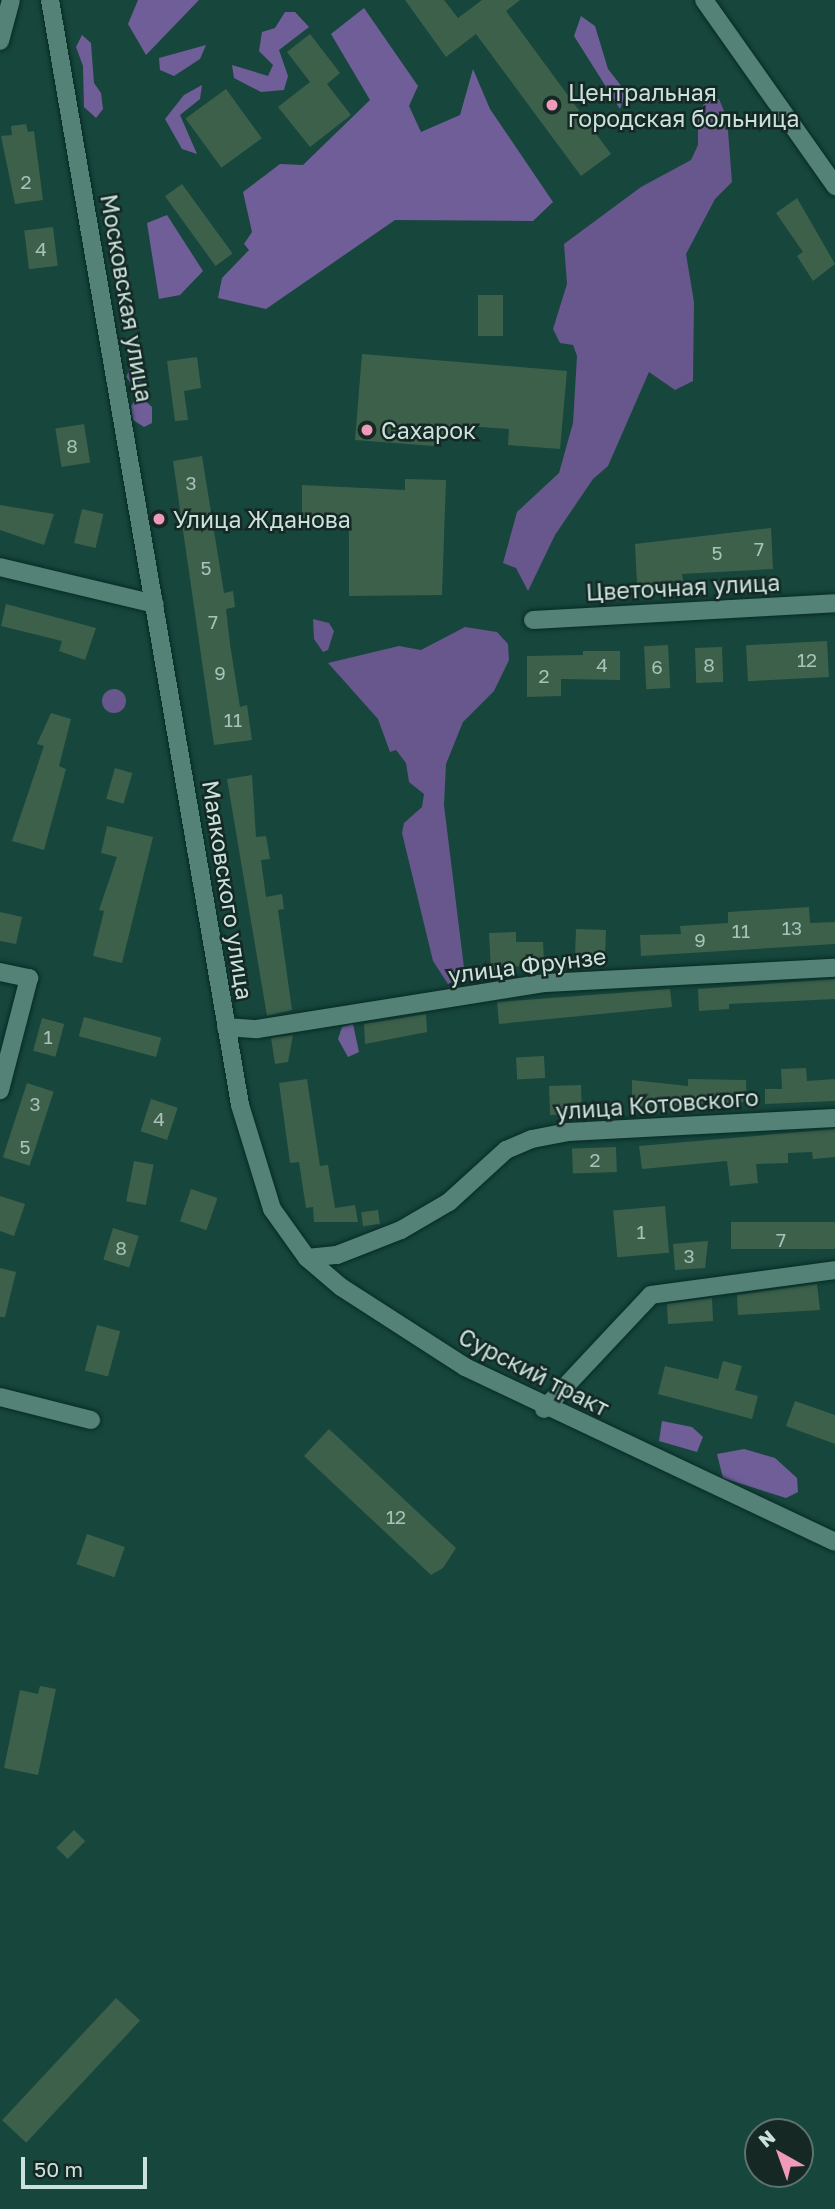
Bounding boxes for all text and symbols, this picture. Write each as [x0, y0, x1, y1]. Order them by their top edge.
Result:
place label: Центральная городская больница [568, 78, 799, 132]
marker: Центральная городская больница [542, 95, 562, 115]
house number: 2 [20, 171, 32, 193]
street label: Московская улица [95, 192, 159, 404]
house number: 4 [35, 238, 47, 260]
place label: Сахарок [381, 416, 476, 444]
marker: Сахарок [359, 422, 375, 438]
house number: 8 [66, 435, 78, 457]
house number: 3 [185, 472, 197, 494]
place label: Улица Жданова [173, 505, 351, 533]
marker: Улица Жданова [151, 511, 167, 527]
house number: 7 [754, 538, 764, 560]
house number: 5 [711, 542, 723, 564]
house number: 5 [200, 557, 212, 579]
street label: Цветочная улица [585, 568, 781, 606]
house number: 7 [208, 611, 218, 633]
house number: 12 [797, 649, 817, 671]
house number: 4 [596, 654, 608, 676]
house number: 8 [703, 654, 715, 676]
house number: 6 [651, 656, 663, 678]
house number: 9 [214, 662, 226, 684]
house number: 2 [538, 665, 550, 687]
house number: 11 [224, 709, 242, 731]
street label: Маяковского улица [197, 778, 259, 1002]
house number: 13 [782, 917, 802, 939]
house number: 11 [732, 920, 750, 942]
house number: 9 [694, 929, 706, 951]
street label: улица Фрунзе [446, 942, 608, 988]
house number: 1 [43, 1026, 53, 1048]
street label: улица Котовского [555, 1083, 759, 1125]
house number: 3 [29, 1093, 41, 1115]
house number: 4 [153, 1108, 165, 1130]
house number: 5 [19, 1136, 31, 1158]
house number: 2 [589, 1149, 601, 1171]
house number: 1 [636, 1221, 646, 1243]
house number: 7 [776, 1229, 786, 1251]
house number: 8 [115, 1237, 127, 1259]
house number: 3 [683, 1245, 695, 1267]
street label: Сурский тракт [454, 1322, 614, 1422]
house number: 12 [386, 1506, 406, 1528]
north arrow [744, 2118, 814, 2188]
text: N [754, 2125, 779, 2152]
scale bar [24, 2142, 150, 2186]
text: 50 m [34, 2156, 83, 2182]

